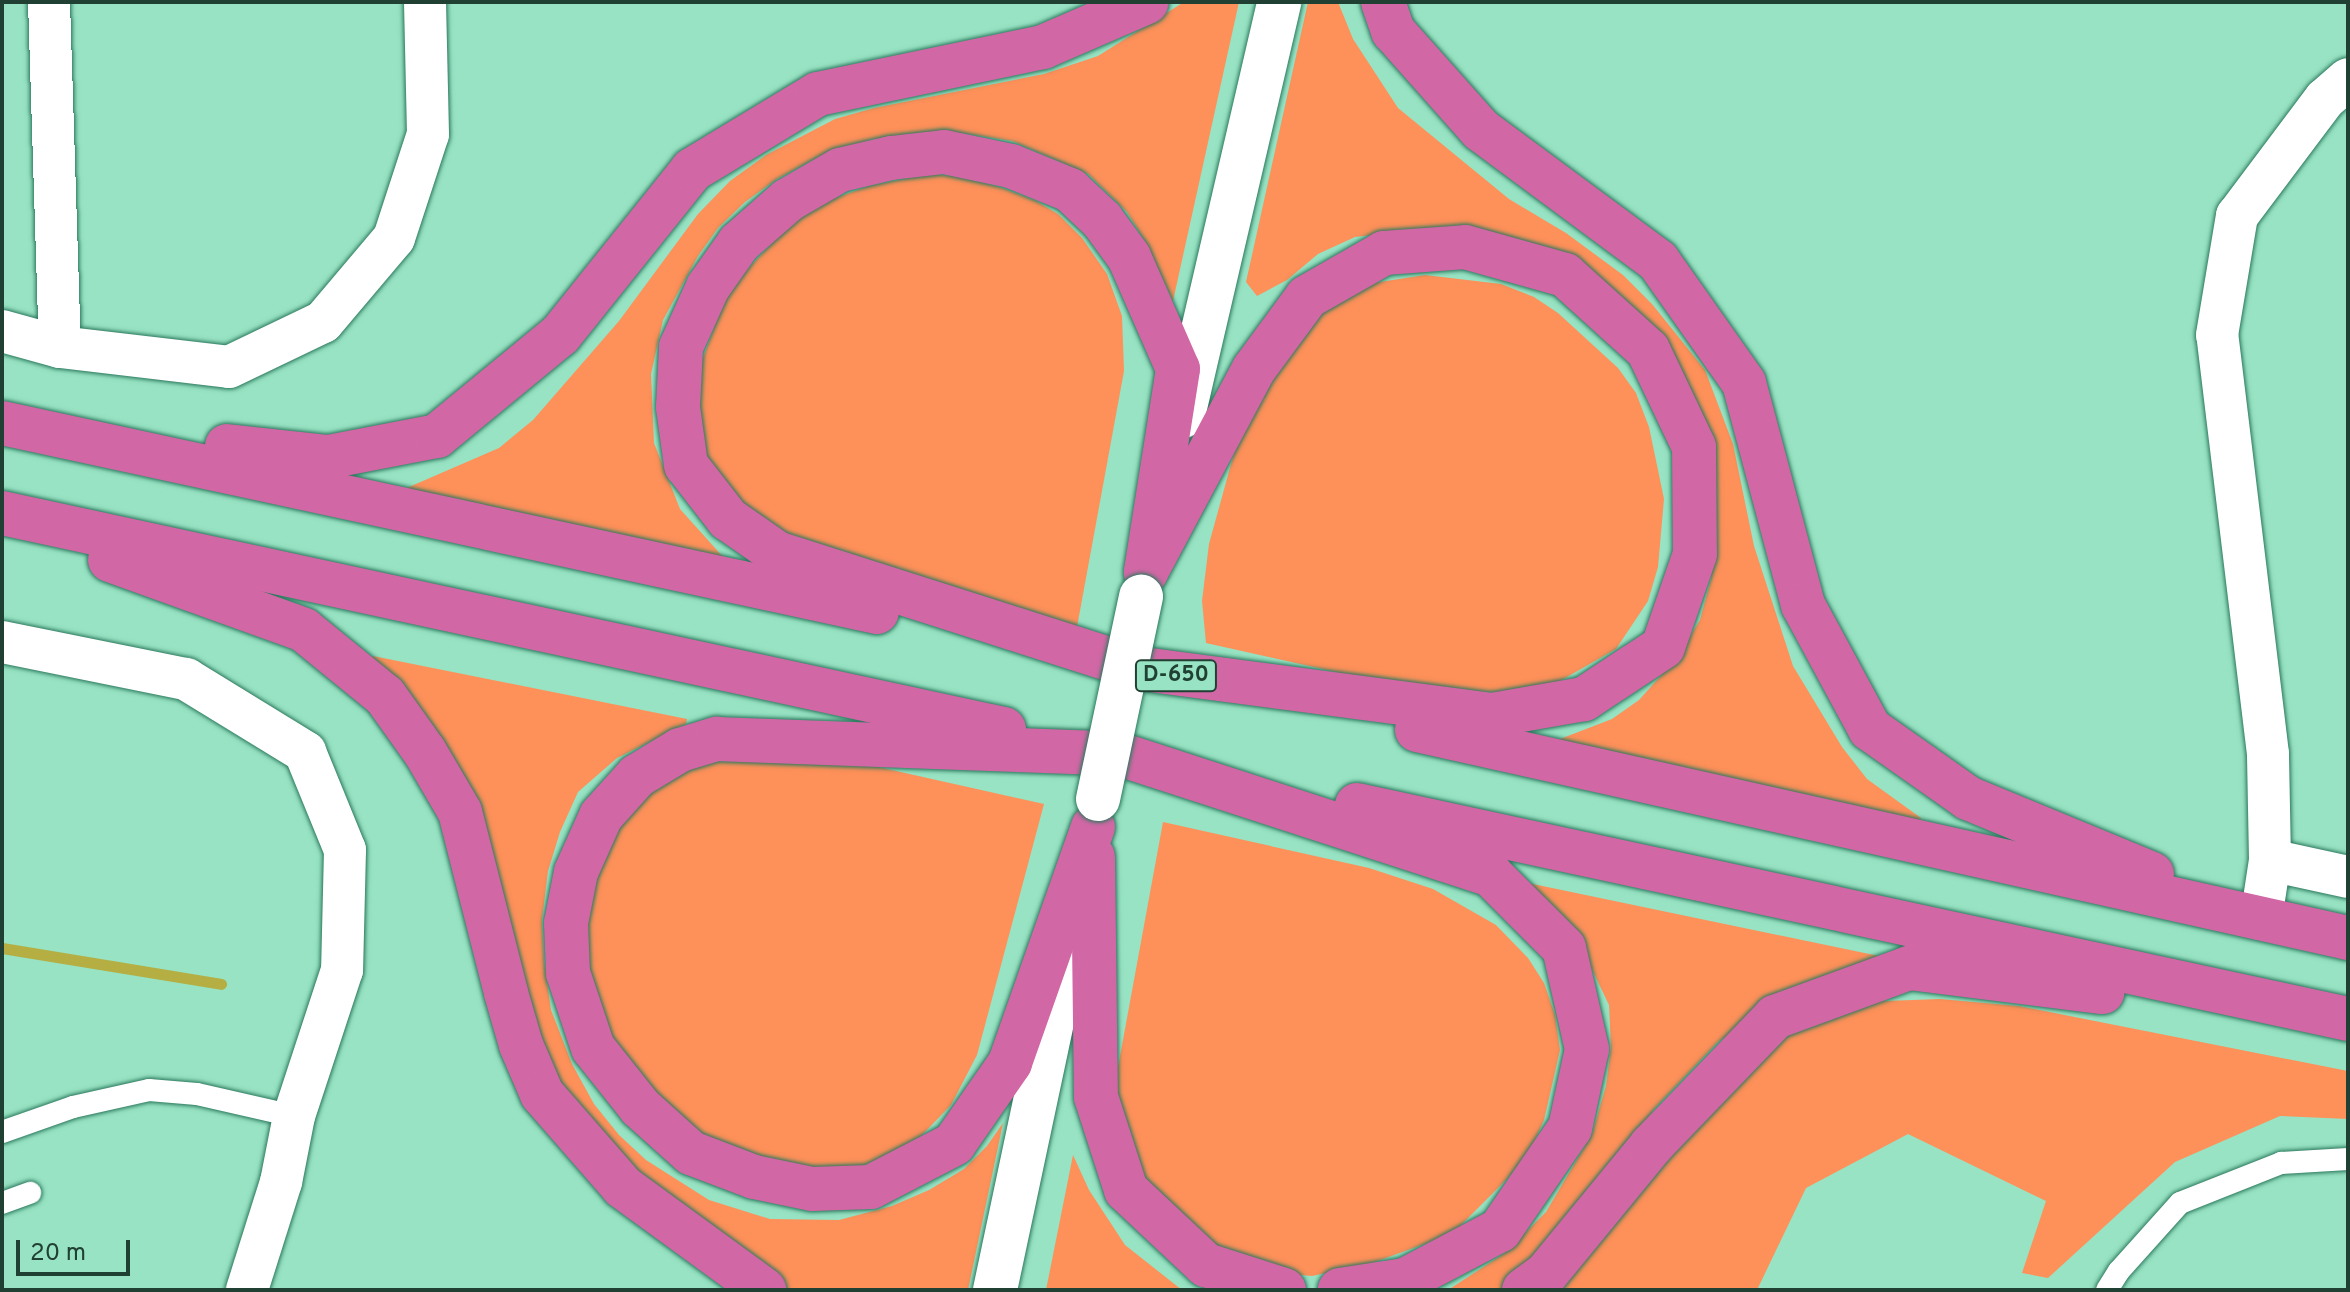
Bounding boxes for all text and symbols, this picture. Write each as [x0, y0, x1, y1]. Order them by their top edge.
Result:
road number: D-650 [1134, 658, 1218, 694]
scale bar [20, 1224, 134, 1274]
text: 20 m [30, 1239, 86, 1269]

